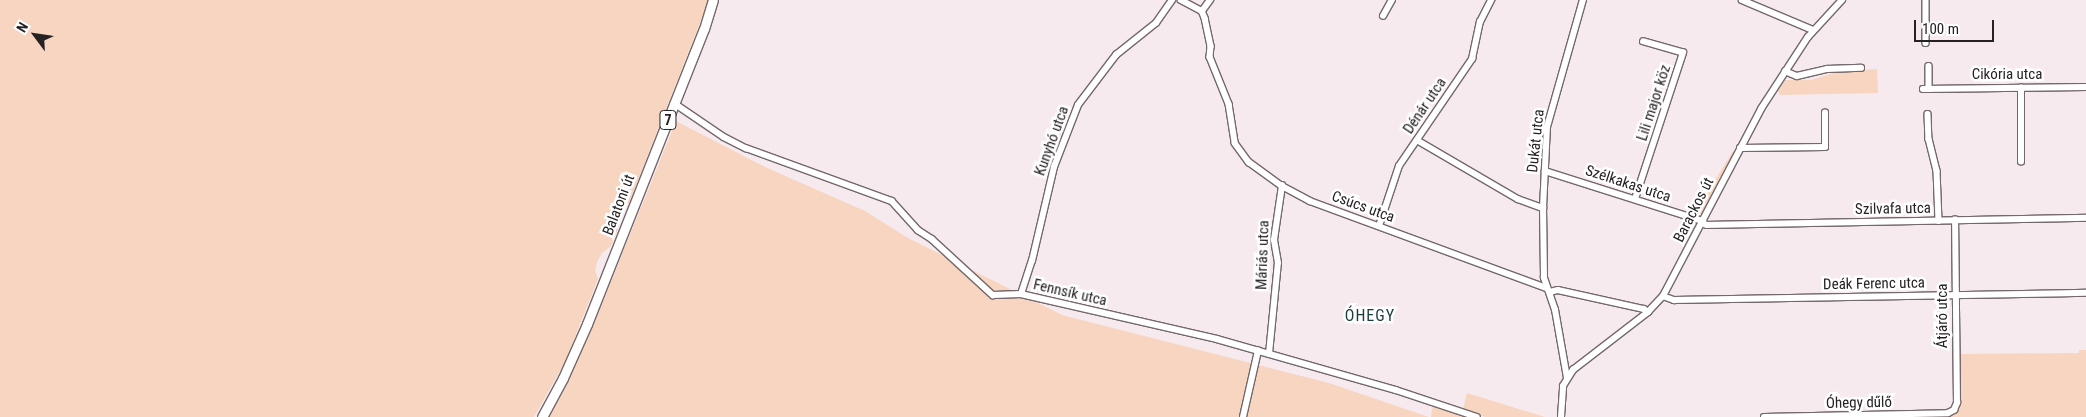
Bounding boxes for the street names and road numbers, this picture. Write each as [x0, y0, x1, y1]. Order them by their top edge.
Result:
street label: Lili major köz [1633, 63, 1675, 143]
street label: Cikória utca [1972, 66, 2042, 84]
street label: Dénár utca [1400, 74, 1450, 138]
street label: Kunyhó utca [1031, 104, 1073, 178]
road number: 7 [659, 108, 677, 132]
street label: Dukát utca [1524, 109, 1548, 173]
street label: Szélkakas utca [1583, 162, 1673, 206]
street label: Balatoni út [599, 172, 639, 238]
street label: Barackos út [1670, 175, 1718, 245]
street label: Csúcs utca [1329, 187, 1397, 227]
street label: Szilvafa utca [1855, 199, 1931, 219]
street label: Máriás utca [1253, 220, 1273, 290]
street label: Deák Ferenc utca [1823, 274, 1925, 294]
street label: Fennsík utca [1031, 276, 1109, 310]
street label: Átjáró utca [1934, 284, 1952, 348]
street label: Óhegy dűlő [1826, 393, 1892, 413]

